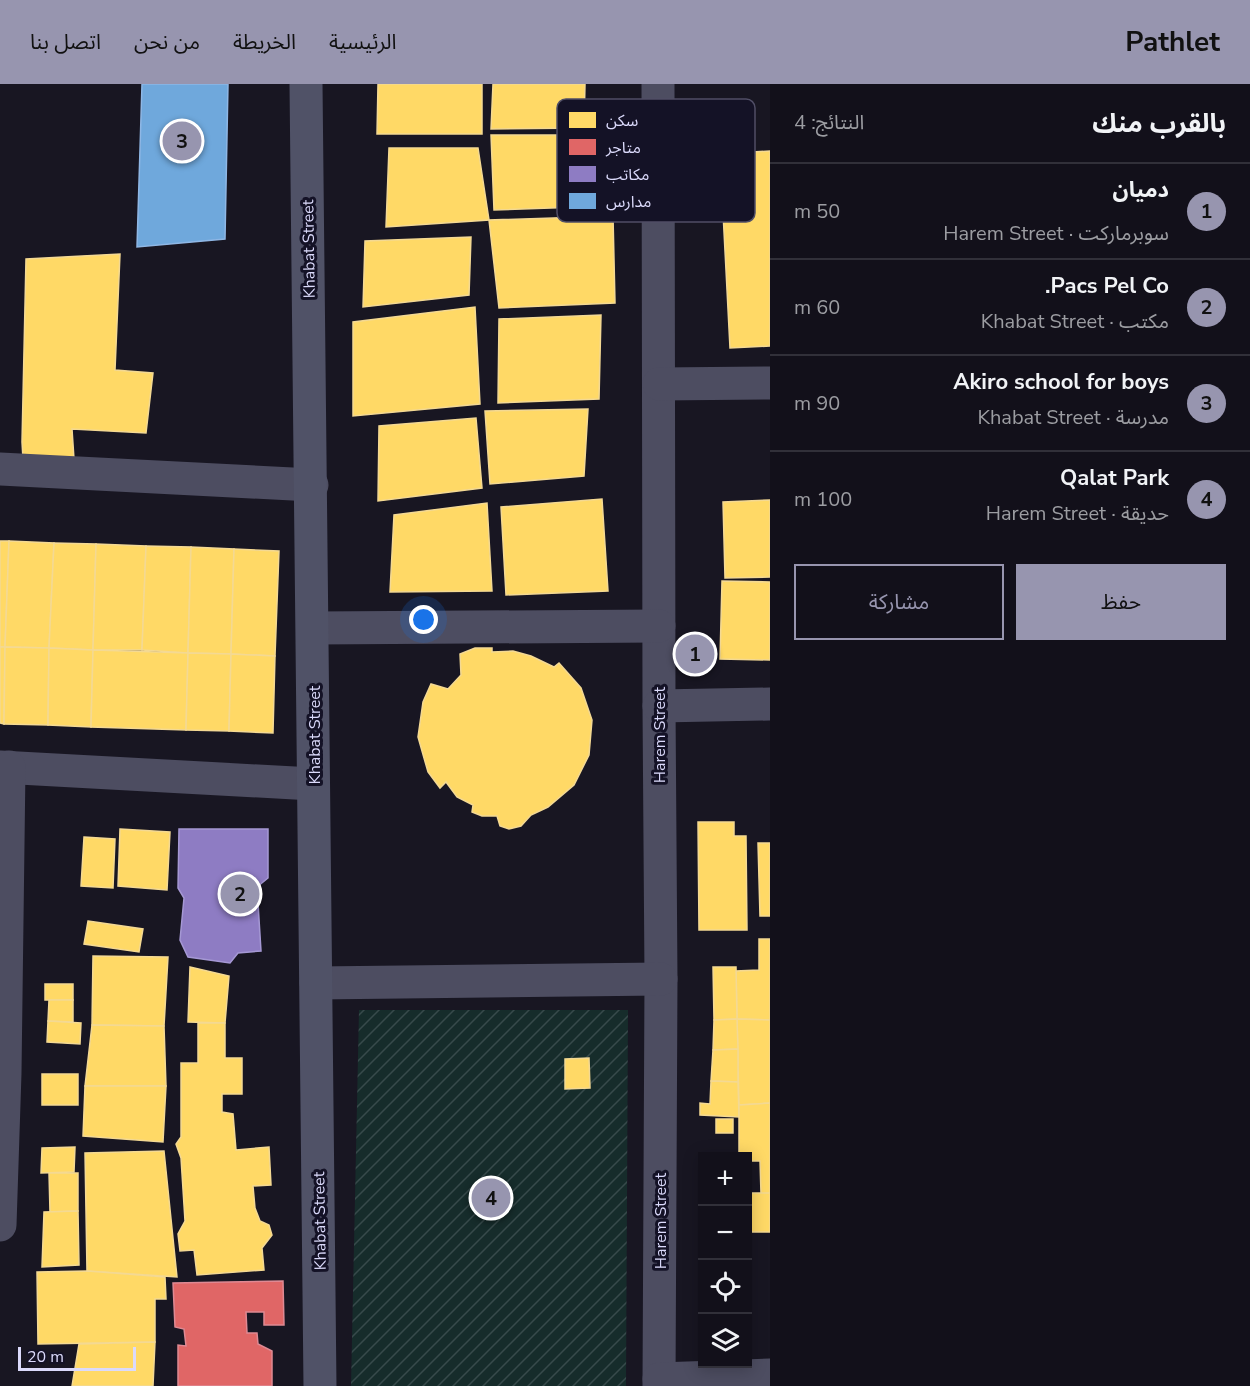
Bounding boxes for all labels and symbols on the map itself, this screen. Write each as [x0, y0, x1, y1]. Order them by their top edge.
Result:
legend [557, 99, 755, 222]
text: سكن [606, 110, 638, 132]
pin: 3 [162, 118, 201, 164]
text: متاجر [605, 137, 641, 159]
text: مكاتب [606, 164, 649, 186]
text: مدارس [606, 191, 651, 213]
street label: Khabat Street [297, 199, 321, 299]
your location [409, 605, 438, 634]
pin: 1 [676, 632, 714, 676]
street label: Khabat Street [304, 685, 326, 784]
street label: Harem Street [649, 686, 671, 783]
pin: 2 [220, 872, 260, 916]
street label: Khabat Street [308, 1171, 332, 1271]
street label: Harem Street [650, 1172, 672, 1269]
pin: 4 [472, 1176, 510, 1220]
scale bar [18, 1344, 136, 1372]

